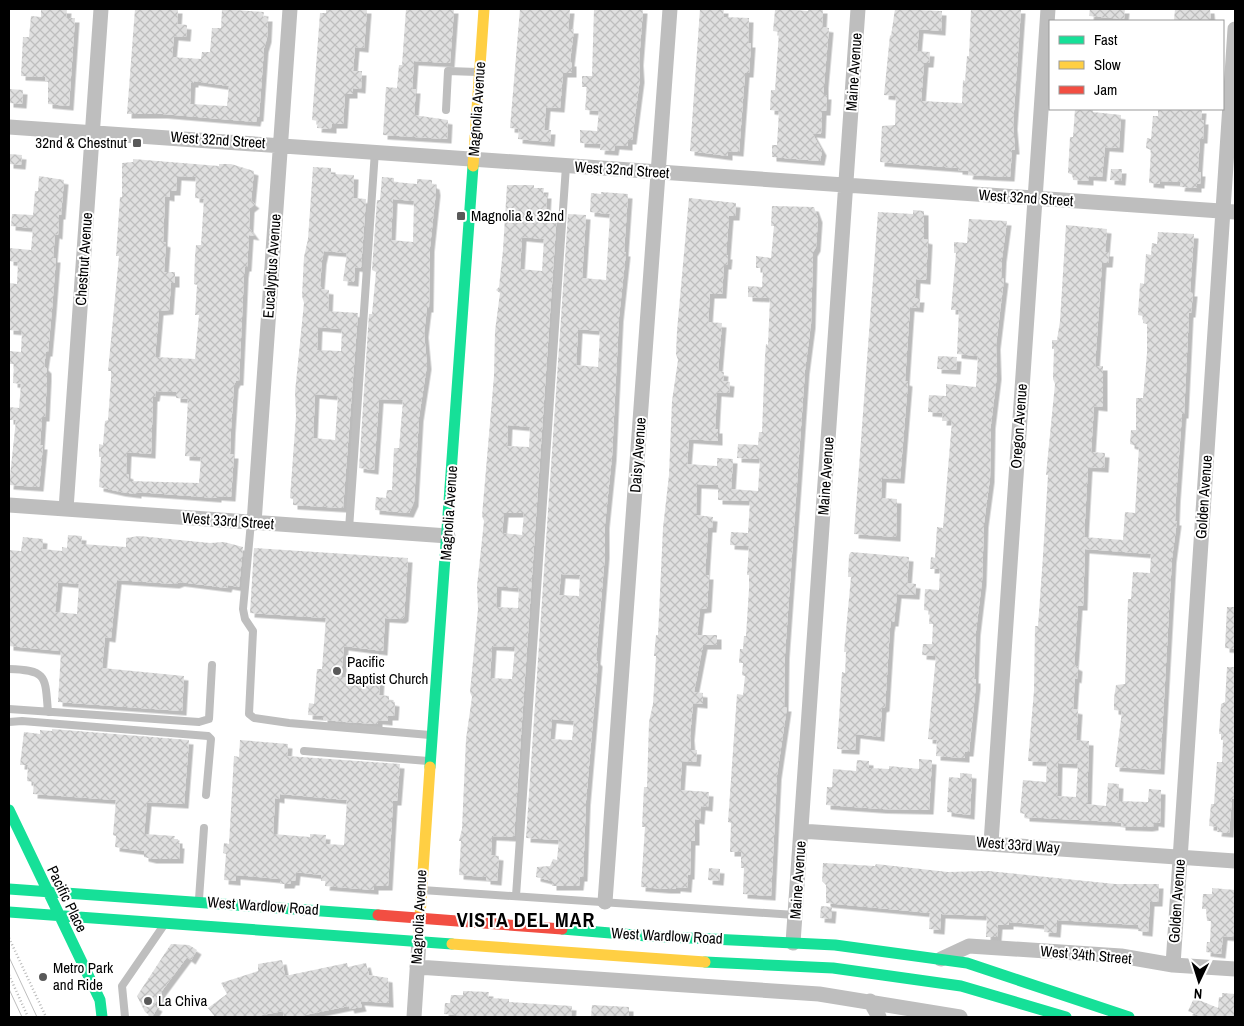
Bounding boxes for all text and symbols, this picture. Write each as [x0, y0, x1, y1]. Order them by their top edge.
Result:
legend [1049, 20, 1224, 110]
text: Fast [1094, 29, 1118, 50]
street label: Maine Avenue [840, 32, 867, 112]
text: Slow [1094, 54, 1121, 75]
street label: Magnolia Avenue [463, 61, 490, 157]
text: Jam [1094, 79, 1117, 100]
street label: West 32nd Street [170, 126, 267, 153]
place label: 32nd & Chestnut [35, 132, 128, 153]
marker: 32nd & Chestnut [131, 137, 143, 149]
street label: West 32nd Street [574, 156, 671, 183]
street label: West 32nd Street [978, 184, 1075, 211]
place label: Magnolia & 32nd [471, 205, 564, 226]
marker: Magnolia & 32nd [455, 210, 467, 222]
street label: Chestnut Avenue [70, 211, 97, 306]
street label: Eucalyptus Avenue [257, 213, 286, 319]
street label: Oregon Avenue [1005, 383, 1032, 469]
street label: Daisy Avenue [624, 416, 651, 493]
street label: Maine Avenue [812, 436, 839, 516]
street label: Golden Avenue [1190, 454, 1217, 540]
street label: Magnolia Avenue [435, 465, 462, 561]
street label: West 33rd Street [181, 507, 275, 534]
place label: Pacific Baptist Church [347, 651, 428, 689]
marker: Pacific Baptist Church [331, 665, 343, 677]
street label: West 33rd Way [976, 831, 1061, 858]
street label: Maine Avenue [784, 840, 811, 920]
street label: Golden Avenue [1163, 858, 1190, 944]
street label: Pacific Place [42, 862, 93, 936]
street label: Magnolia Avenue [406, 869, 431, 965]
street label: West Wardlow Road [207, 891, 319, 920]
district label: VISTA DEL MAR [457, 906, 595, 933]
street label: West Wardlow Road [611, 922, 723, 949]
street label: West 34th Street [1040, 940, 1133, 969]
north arrow [1174, 956, 1224, 1006]
place label: Metro Park and Ride [53, 957, 114, 995]
marker: Metro Park and Ride [37, 971, 49, 983]
text: N [1193, 985, 1203, 1003]
place label: La Chiva [158, 990, 207, 1011]
marker: La Chiva [142, 995, 154, 1007]

